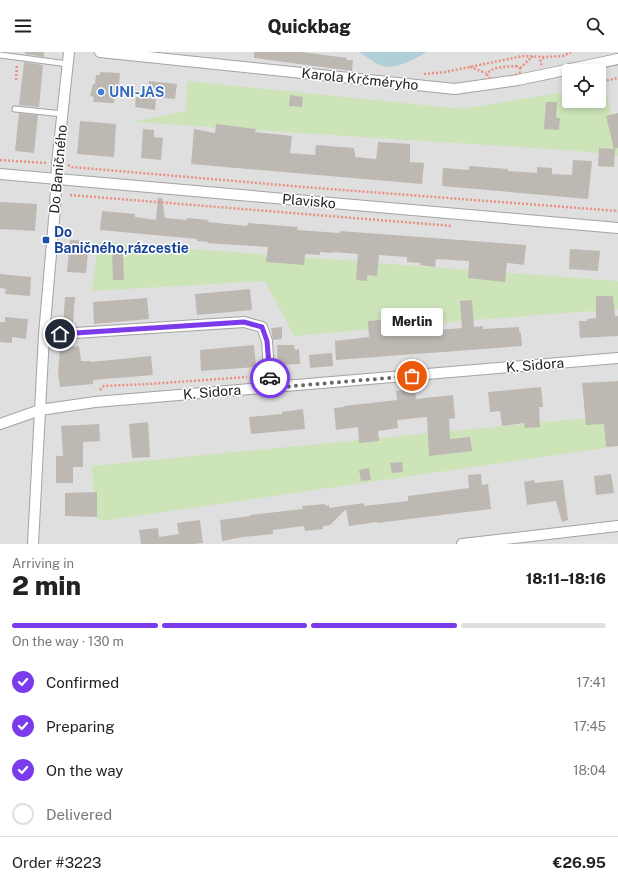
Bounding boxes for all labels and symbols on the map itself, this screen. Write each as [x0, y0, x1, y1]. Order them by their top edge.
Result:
street label: Karola Krčméryho [301, 65, 419, 93]
place label: UNI-JAS [109, 84, 164, 100]
marker: UNI-JAS [96, 87, 106, 97]
street label: Do Baničného [46, 124, 70, 214]
street label: Plavisko [282, 191, 337, 211]
place label: Do Baničného,rázcestie [54, 224, 189, 256]
marker: Do Baničného,rázcestie [41, 235, 51, 245]
callout: Merlin [381, 308, 443, 336]
pin [43, 317, 77, 351]
street label: K. Sidora [505, 354, 565, 376]
courier [250, 358, 290, 398]
pin [395, 359, 429, 393]
street label: K. Sidora [182, 381, 242, 403]

